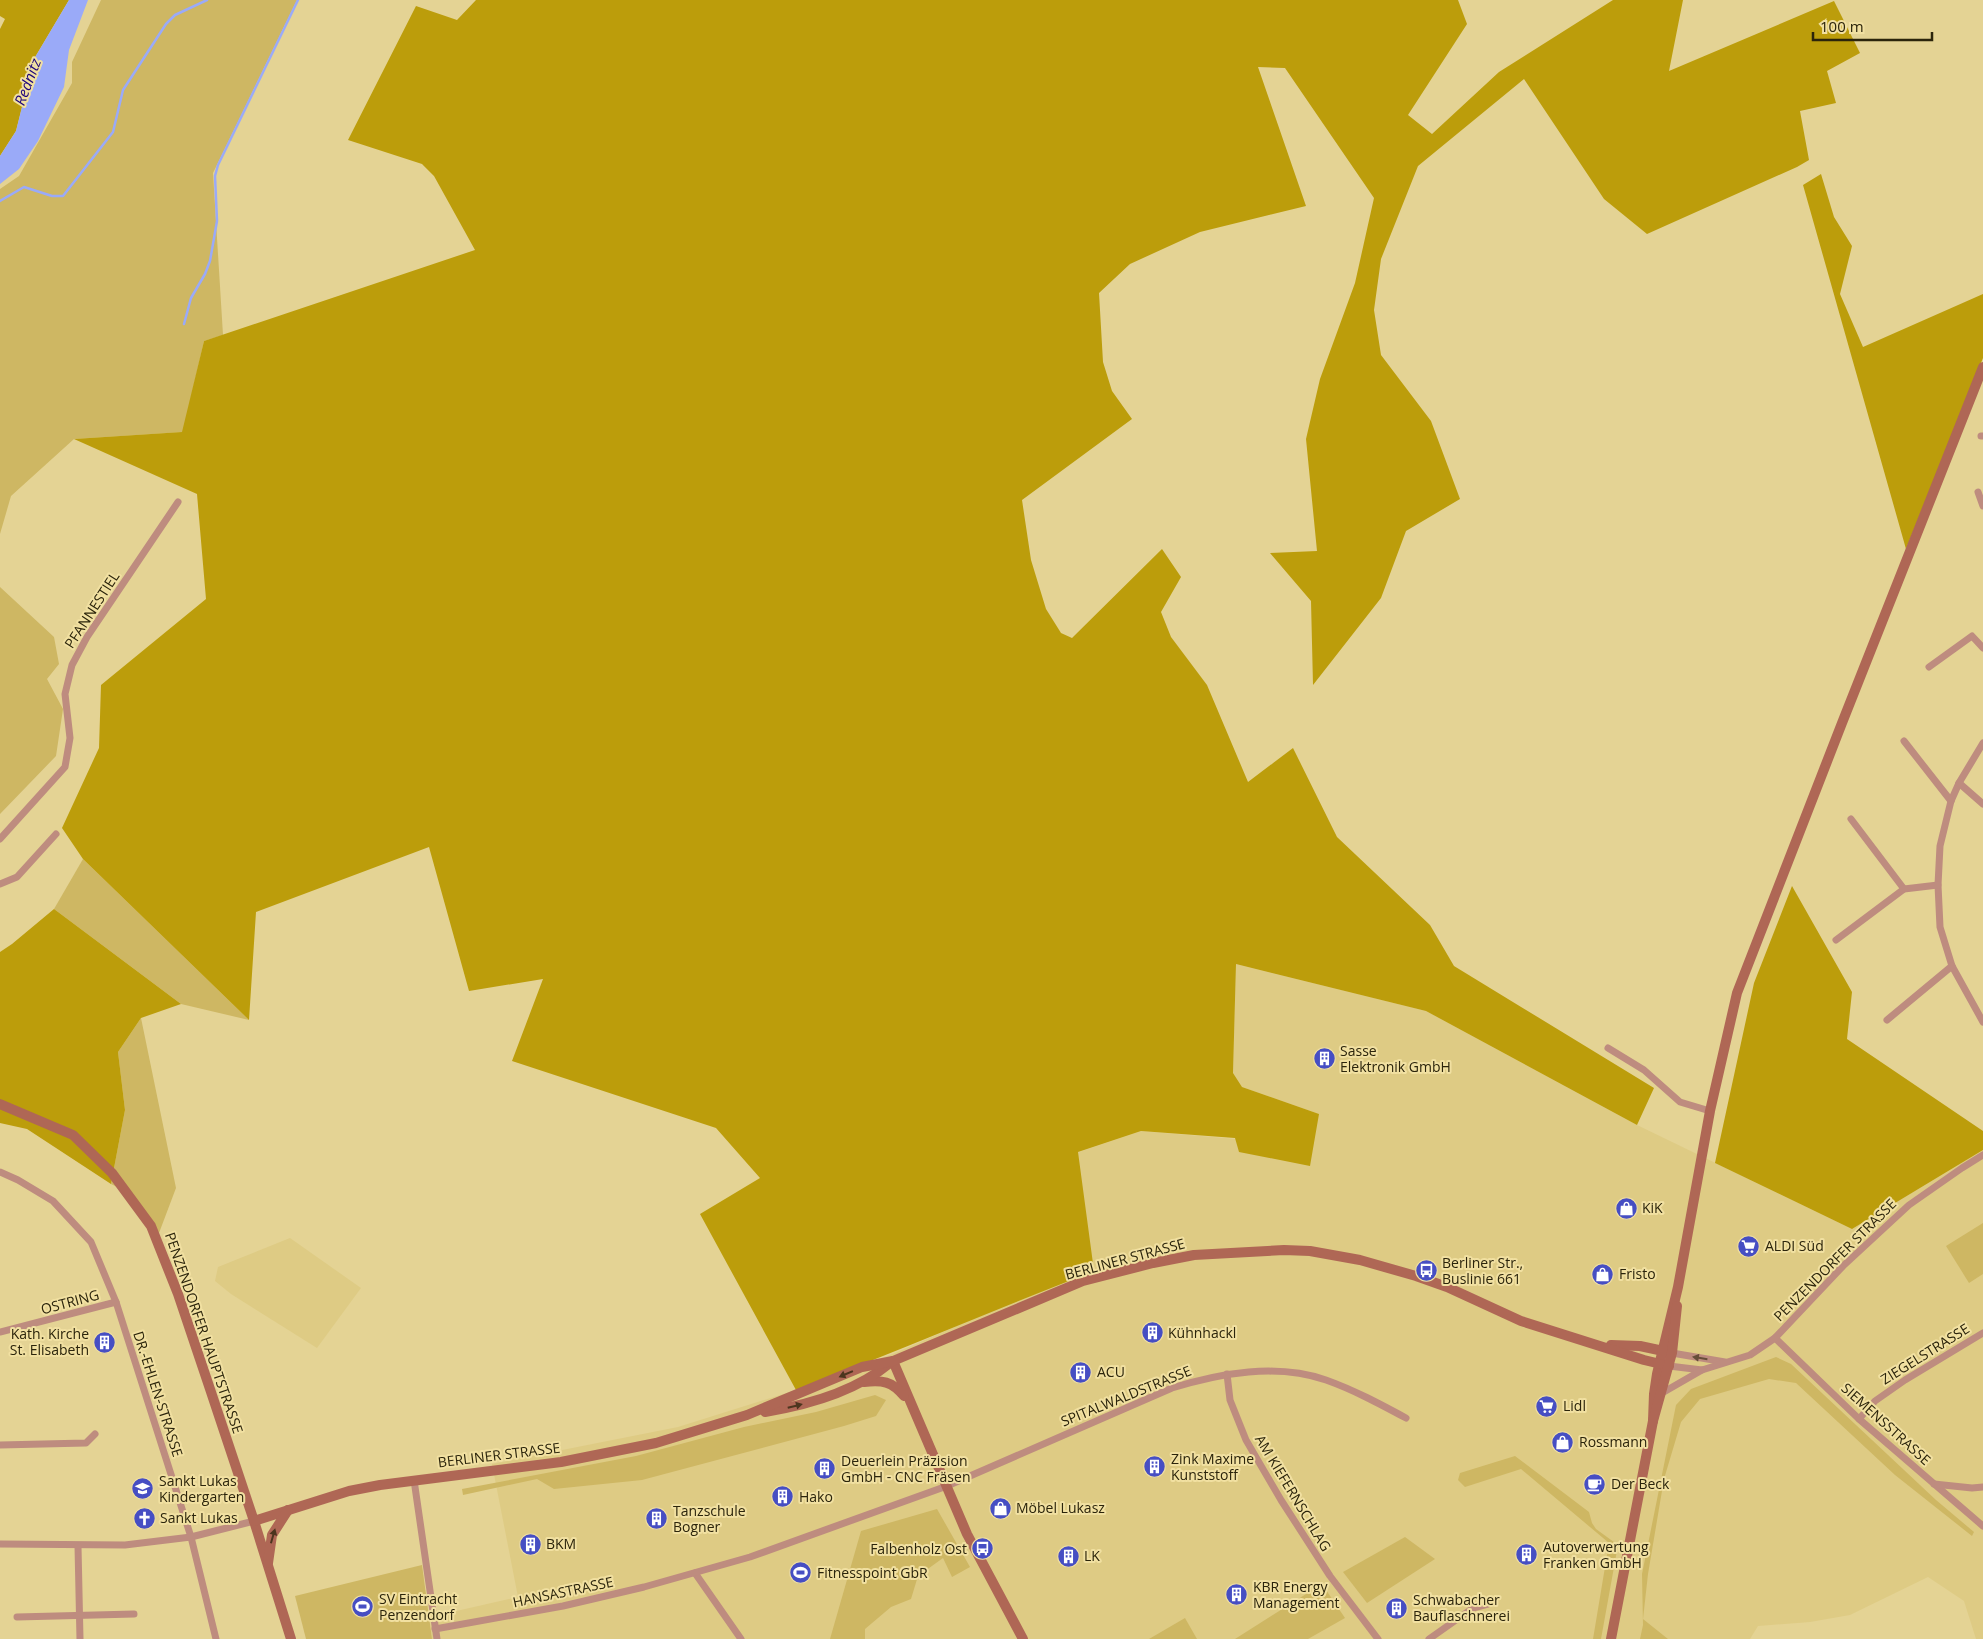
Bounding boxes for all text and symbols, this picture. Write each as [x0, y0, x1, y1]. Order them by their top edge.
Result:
scale bar [1813, 10, 1932, 42]
text: 100 m [1820, 16, 1864, 36]
water label: Rednitz [9, 55, 45, 108]
street label: PFANNESTIEL [60, 568, 123, 652]
place label: Sasse Elektronik GmbH [1340, 1041, 1451, 1076]
building icon: Sasse Elektronik GmbH [1312, 1047, 1336, 1071]
street label: PENZENDORFER STRASSE [1769, 1194, 1900, 1325]
shop icon: KiK [1614, 1196, 1638, 1220]
place label: KiK [1642, 1198, 1663, 1217]
street label: PENZENDORFER HAUPTSTRASSE [161, 1230, 248, 1436]
street label: BERLINER STRASSE [1063, 1233, 1187, 1284]
supermarket icon: ALDI Süd [1737, 1234, 1761, 1258]
place label: ALDI Süd [1765, 1236, 1824, 1255]
place label: Berliner Str., Buslinie 661 [1442, 1253, 1523, 1288]
bus stop icon: Berliner Str., Buslinie 661 [1414, 1259, 1438, 1283]
shop icon: Fristo [1591, 1262, 1615, 1286]
place label: Fristo [1619, 1264, 1656, 1283]
street label: OSTRING [39, 1285, 101, 1318]
street label: ZIEGELSTRASSE [1877, 1319, 1973, 1388]
building icon: Kühnhackl [1140, 1321, 1164, 1345]
place label: Kühnhackl [1168, 1323, 1236, 1342]
place label: Kath. Kirche St. Elisabeth [10, 1324, 89, 1359]
street label: DR.-EHLEN-STRASSE [129, 1329, 188, 1459]
building icon: Kath. Kirche St. Elisabeth [93, 1330, 117, 1354]
one-way arrow [1692, 1354, 1708, 1362]
building icon: ACU [1069, 1360, 1093, 1384]
street label: SPITALWALDSTRASSE [1058, 1361, 1194, 1430]
place label: ACU [1097, 1362, 1125, 1381]
one-way arrow [839, 1371, 853, 1379]
street label: SIEMENSSTRASSE [1838, 1378, 1935, 1469]
supermarket icon: Lidl [1535, 1394, 1559, 1418]
place label: Lidl [1563, 1396, 1586, 1415]
one-way arrow [788, 1402, 803, 1410]
shop icon: Rossmann [1551, 1430, 1575, 1454]
street label: AM KIEFERNSCHLAG [1251, 1431, 1336, 1555]
place label: Rossmann [1579, 1432, 1647, 1451]
street label: BERLINER STRASSE [437, 1438, 561, 1471]
place label: Zink Maxime Kunststoff [1171, 1449, 1254, 1484]
place label: Deuerlein Präzision GmbH - CNC Fräsen [841, 1451, 970, 1486]
building icon: Zink Maxime Kunststoff [1143, 1455, 1167, 1479]
building icon: Deuerlein Präzision GmbH - CNC Fräsen [813, 1457, 837, 1481]
place label: Sankt Lukas Kindergarten [159, 1471, 244, 1506]
cafe icon: Der Beck [1583, 1472, 1607, 1496]
place label: Der Beck [1611, 1474, 1670, 1493]
school or university icon: Sankt Lukas Kindergarten [131, 1477, 155, 1501]
building icon: Hako [771, 1485, 795, 1509]
place label: Hako [799, 1487, 833, 1506]
shop icon: Möbel Lukasz [988, 1496, 1012, 1520]
place label: Möbel Lukasz [1016, 1498, 1105, 1517]
place label: Tanzschule Bogner [673, 1501, 746, 1536]
church icon: Sankt Lukas [132, 1506, 156, 1530]
building icon: Tanzschule Bogner [645, 1507, 669, 1531]
place label: Sankt Lukas [160, 1508, 238, 1527]
one-way arrow [270, 1529, 278, 1544]
building icon: BKM [518, 1532, 542, 1556]
place label: BKM [546, 1534, 576, 1553]
bus stop icon: Falbenholz Ost [971, 1537, 995, 1561]
place label: Autoverwertung Franken GmbH [1543, 1537, 1649, 1572]
place label: Falbenholz Ost [870, 1539, 967, 1558]
building icon: Autoverwertung Franken GmbH [1515, 1543, 1539, 1567]
building icon: LK [1056, 1544, 1080, 1568]
place label: LK [1084, 1546, 1100, 1565]
sports icon: Fitnesspoint GbR [789, 1561, 813, 1585]
place label: Fitnesspoint GbR [817, 1563, 928, 1582]
street label: HANSASTRASSE [511, 1572, 615, 1611]
place label: KBR Energy Management [1253, 1577, 1340, 1612]
building icon: KBR Energy Management [1225, 1583, 1249, 1607]
place label: SV Eintracht Penzendorf [379, 1589, 457, 1624]
place label: Schwabacher Bauflaschnerei [1413, 1590, 1510, 1625]
sports icon: SV Eintracht Penzendorf [351, 1595, 375, 1619]
building icon: Schwabacher Bauflaschnerei [1385, 1596, 1409, 1620]

